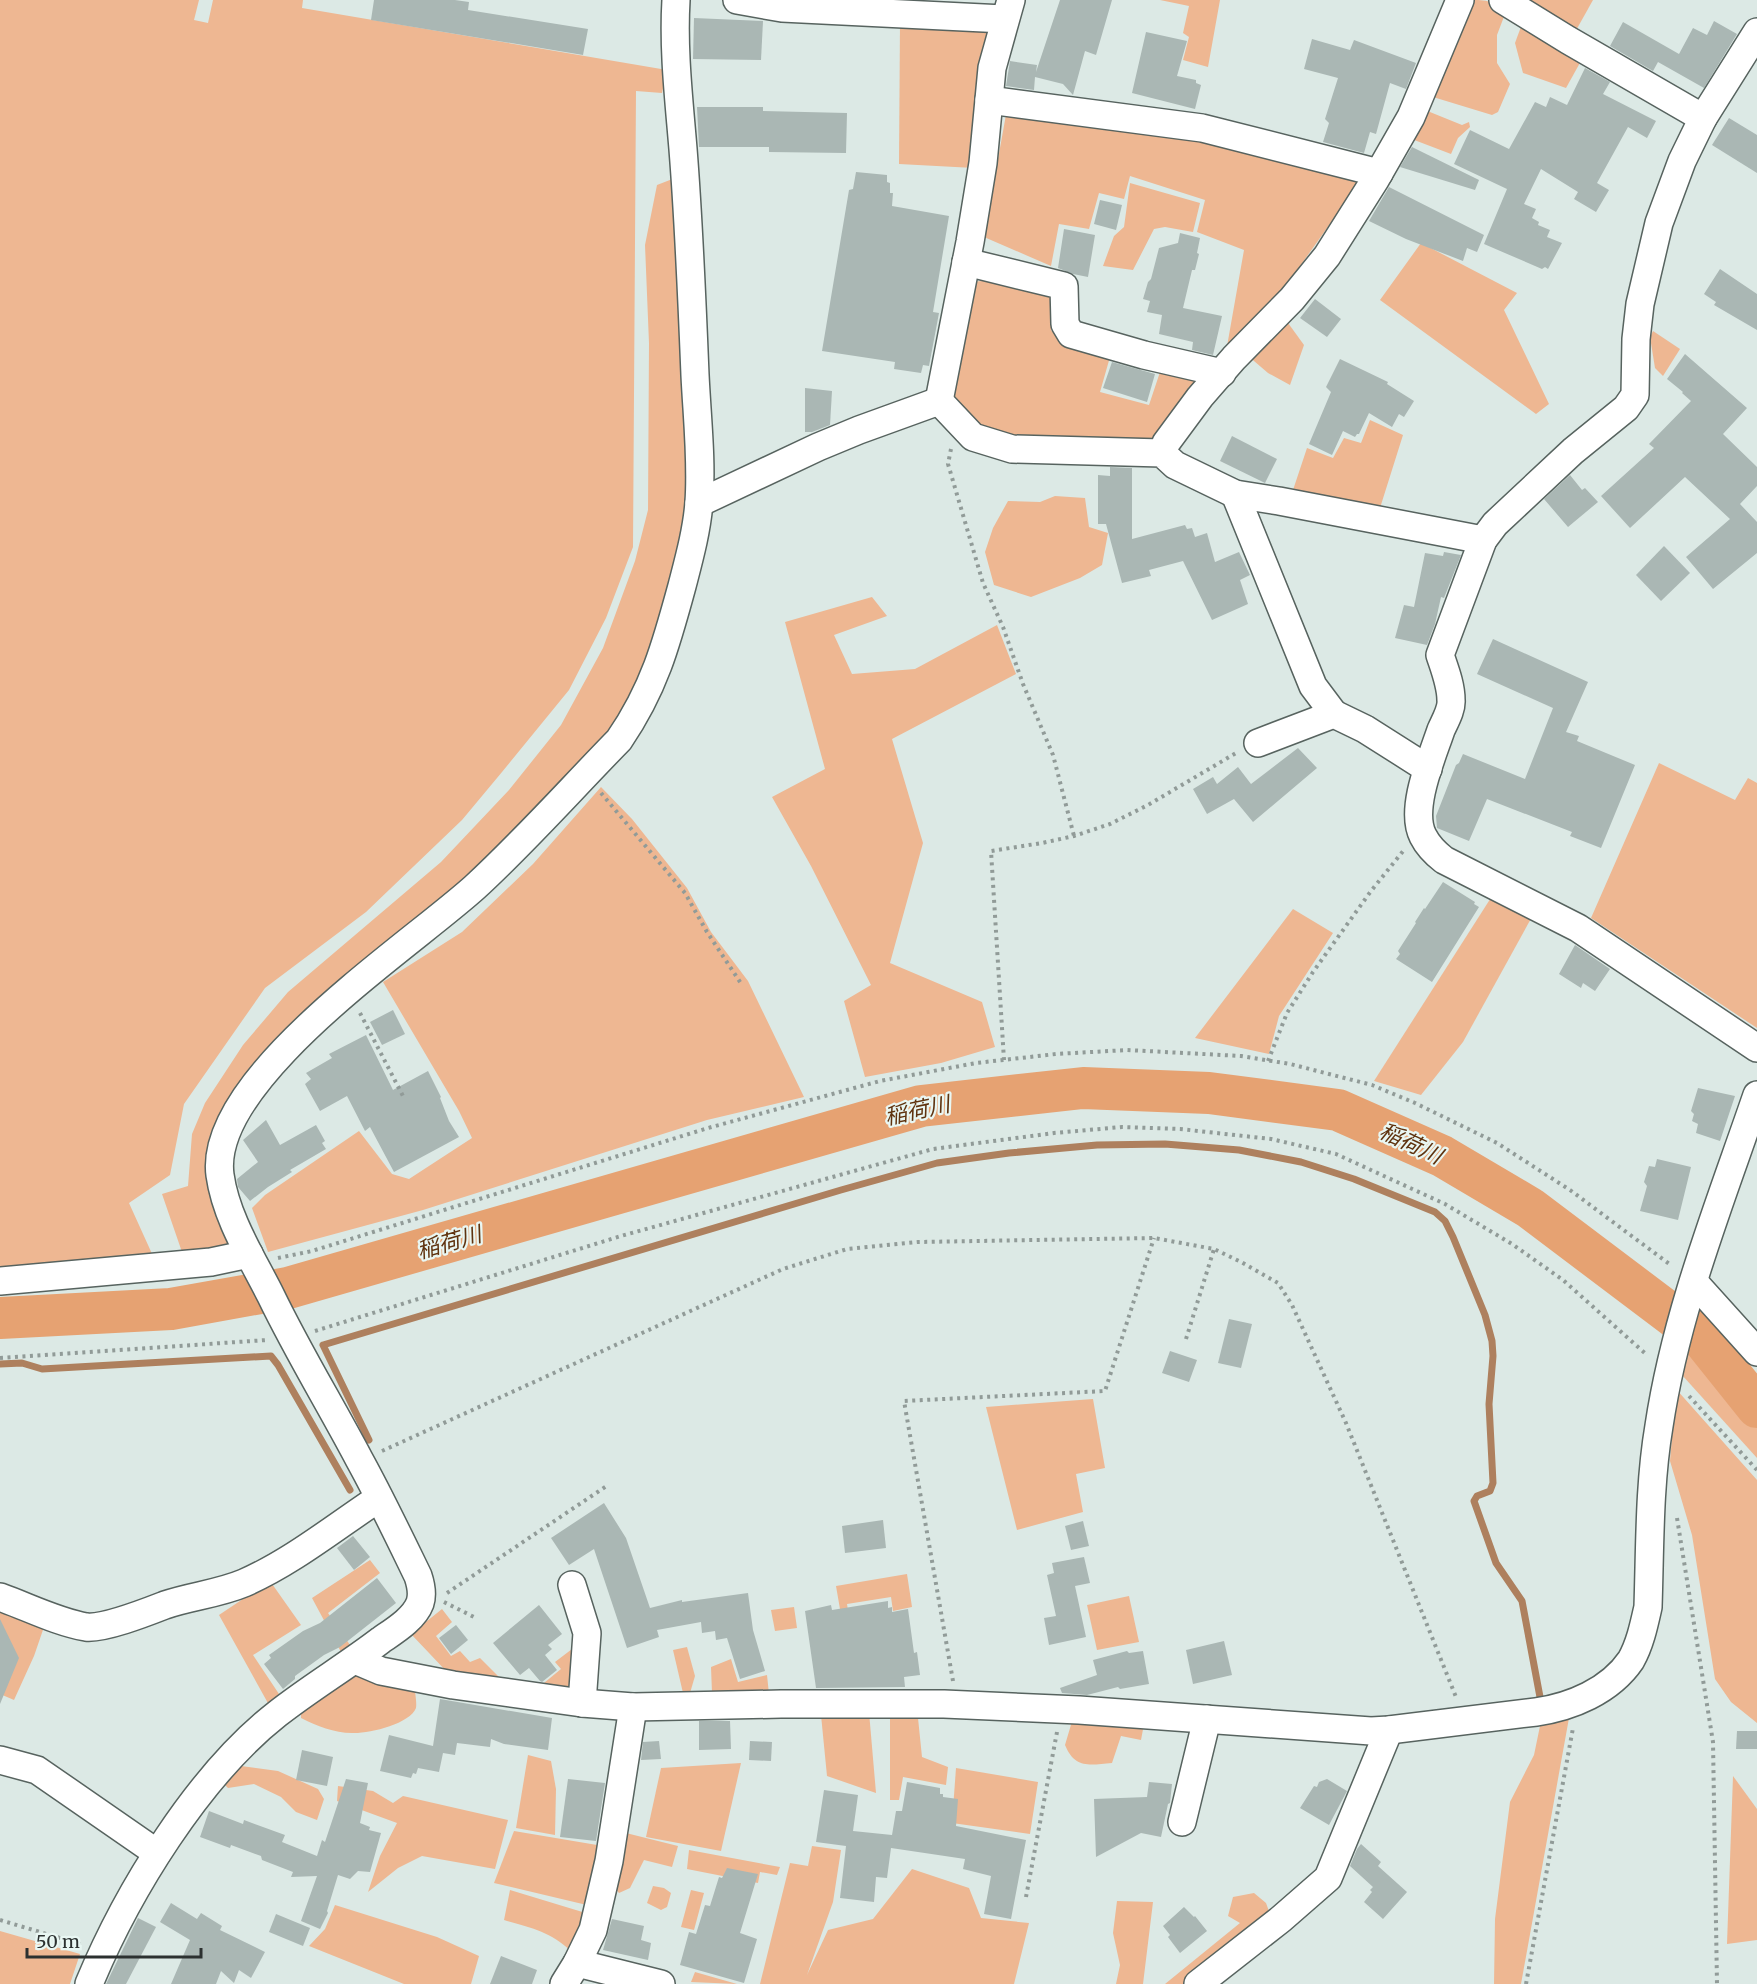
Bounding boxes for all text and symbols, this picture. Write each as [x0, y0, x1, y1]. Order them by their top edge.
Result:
water label: 稲荷川 [882, 1089, 954, 1131]
water label: 稲荷川 [1375, 1116, 1449, 1170]
water label: 稲荷川 [413, 1219, 486, 1265]
scale bar [27, 1921, 201, 1959]
text: 50 m [36, 1930, 80, 1953]

